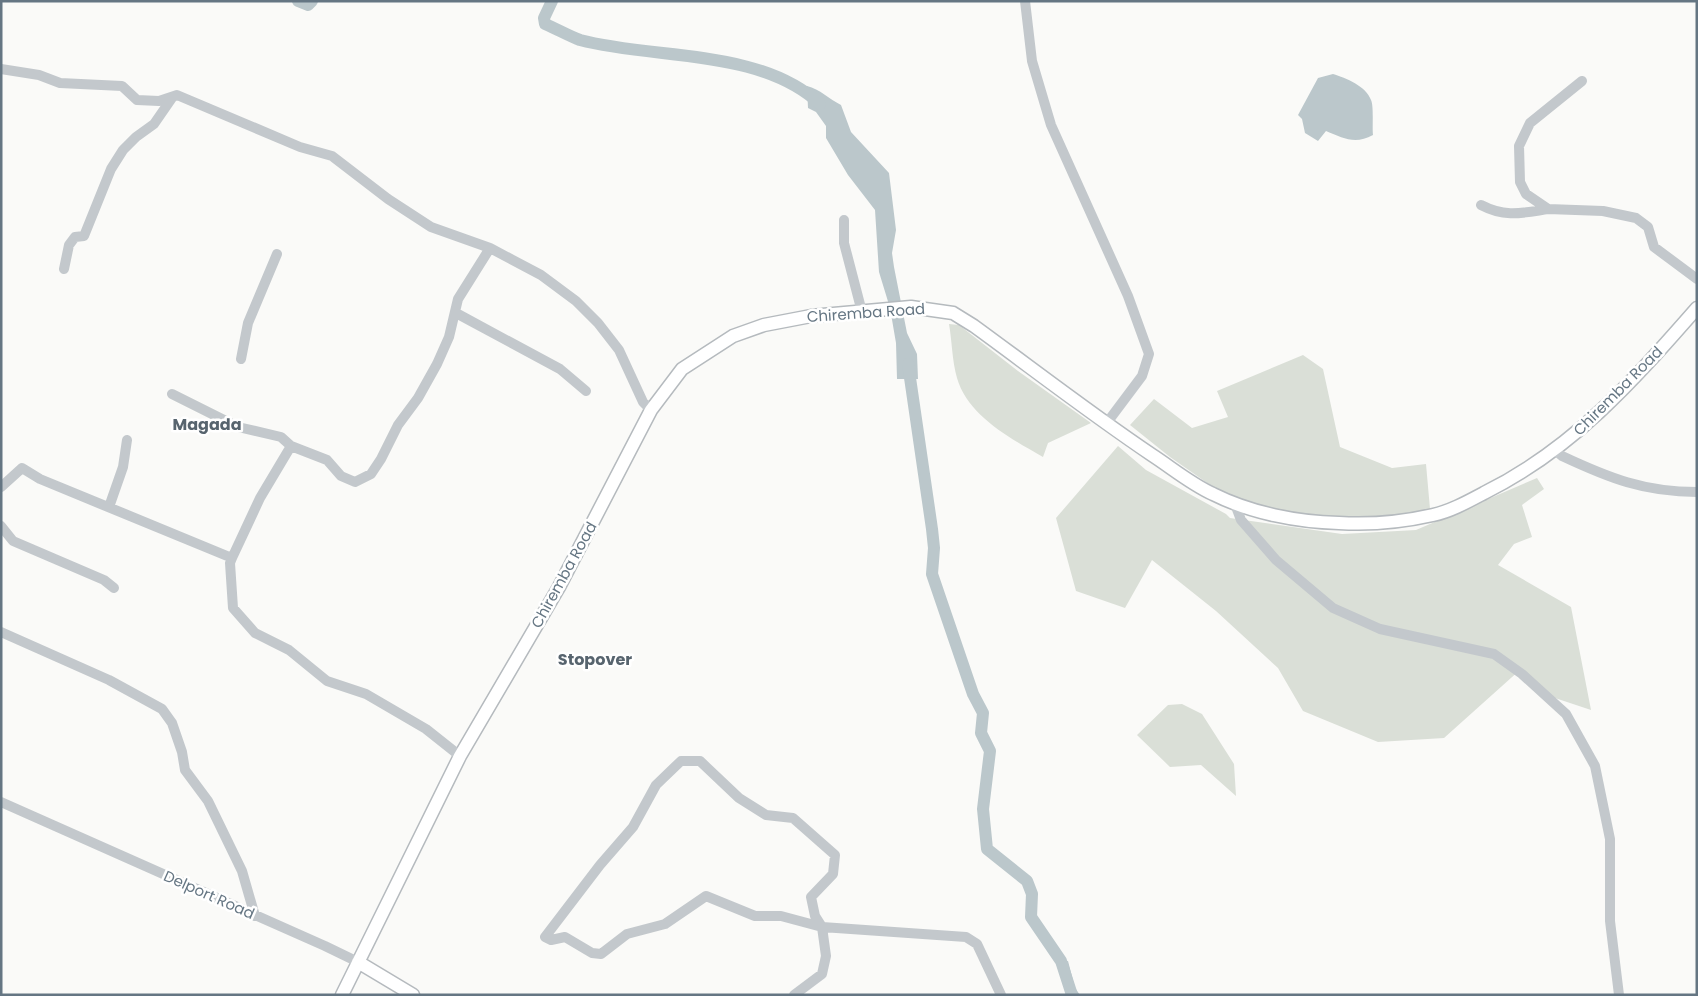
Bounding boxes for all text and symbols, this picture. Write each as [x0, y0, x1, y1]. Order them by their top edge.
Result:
street label: Chiremba Road [806, 298, 926, 327]
street label: Chiremba Road [1568, 341, 1667, 440]
district label: Magada [172, 413, 242, 436]
street label: Chiremba Road [526, 518, 601, 632]
district label: Stopover [558, 648, 632, 671]
street label: Delport Road [160, 865, 258, 924]

